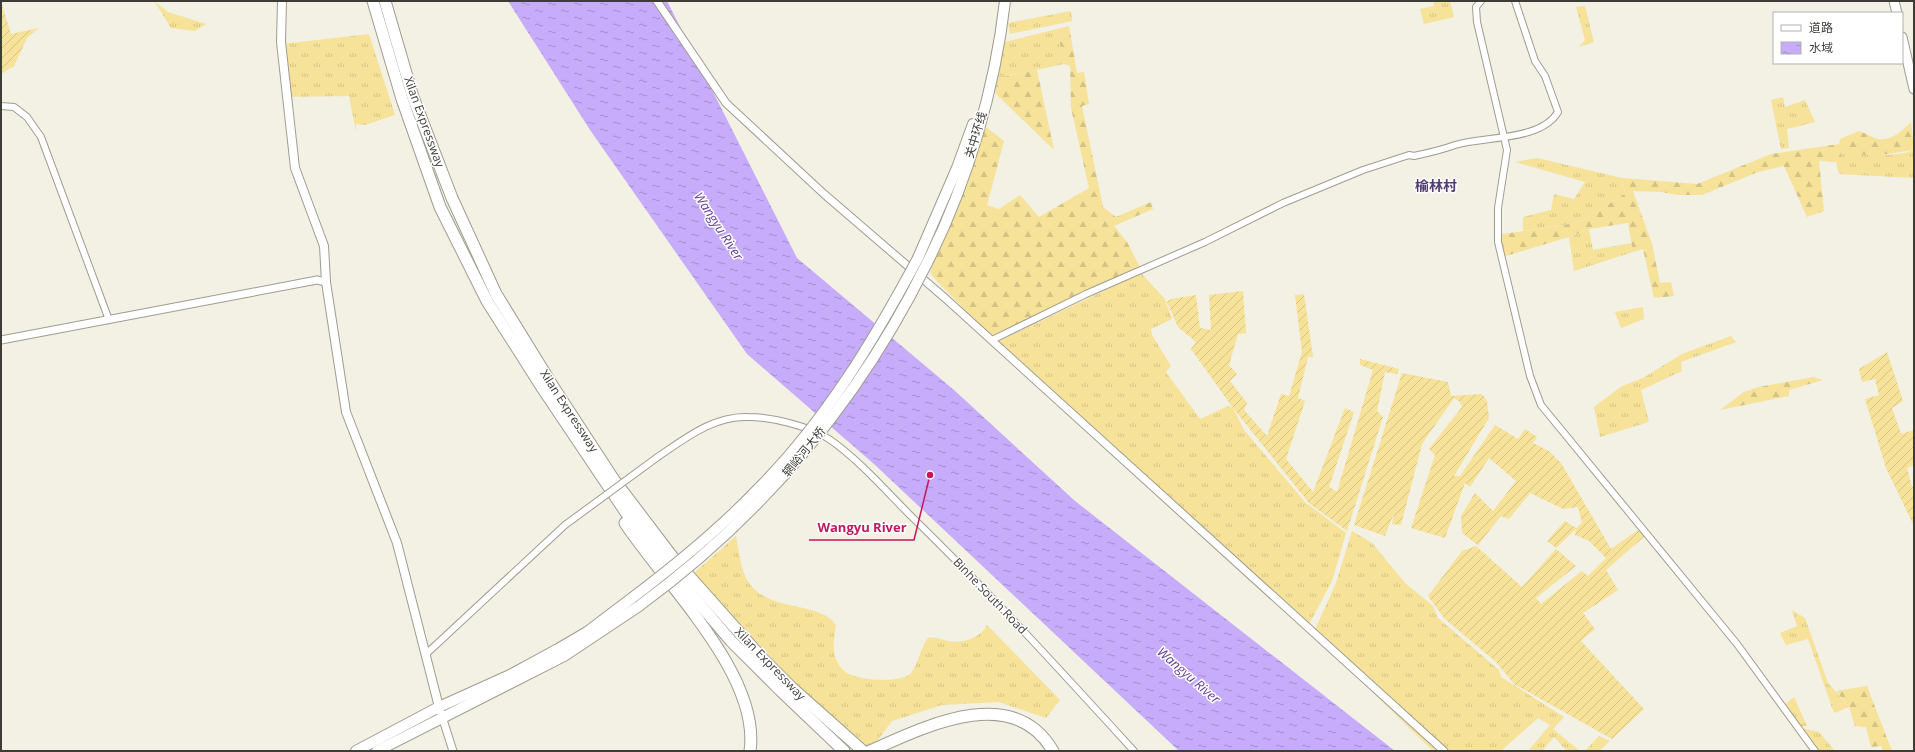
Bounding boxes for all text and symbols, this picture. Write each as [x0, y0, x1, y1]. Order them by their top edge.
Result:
legend [1773, 12, 1903, 64]
text: 道路 [1809, 19, 1833, 36]
text: 水域 [1809, 39, 1833, 56]
street label: Xilan Expressway [400, 74, 449, 171]
street label: 关中环线 [960, 109, 991, 160]
district label: 榆林村 [1415, 176, 1457, 195]
water label: Wangyu River [690, 188, 748, 264]
street label: Xilan Expressway [536, 366, 603, 456]
street label: 辋峪河大桥 [778, 423, 829, 480]
callout: Wangyu River [809, 515, 914, 540]
text: Wangyu River [817, 518, 907, 536]
street label: Binhe South Road [950, 554, 1031, 637]
street label: Xilan Expressway [731, 623, 810, 705]
water label: Wangyu River [1154, 643, 1225, 708]

